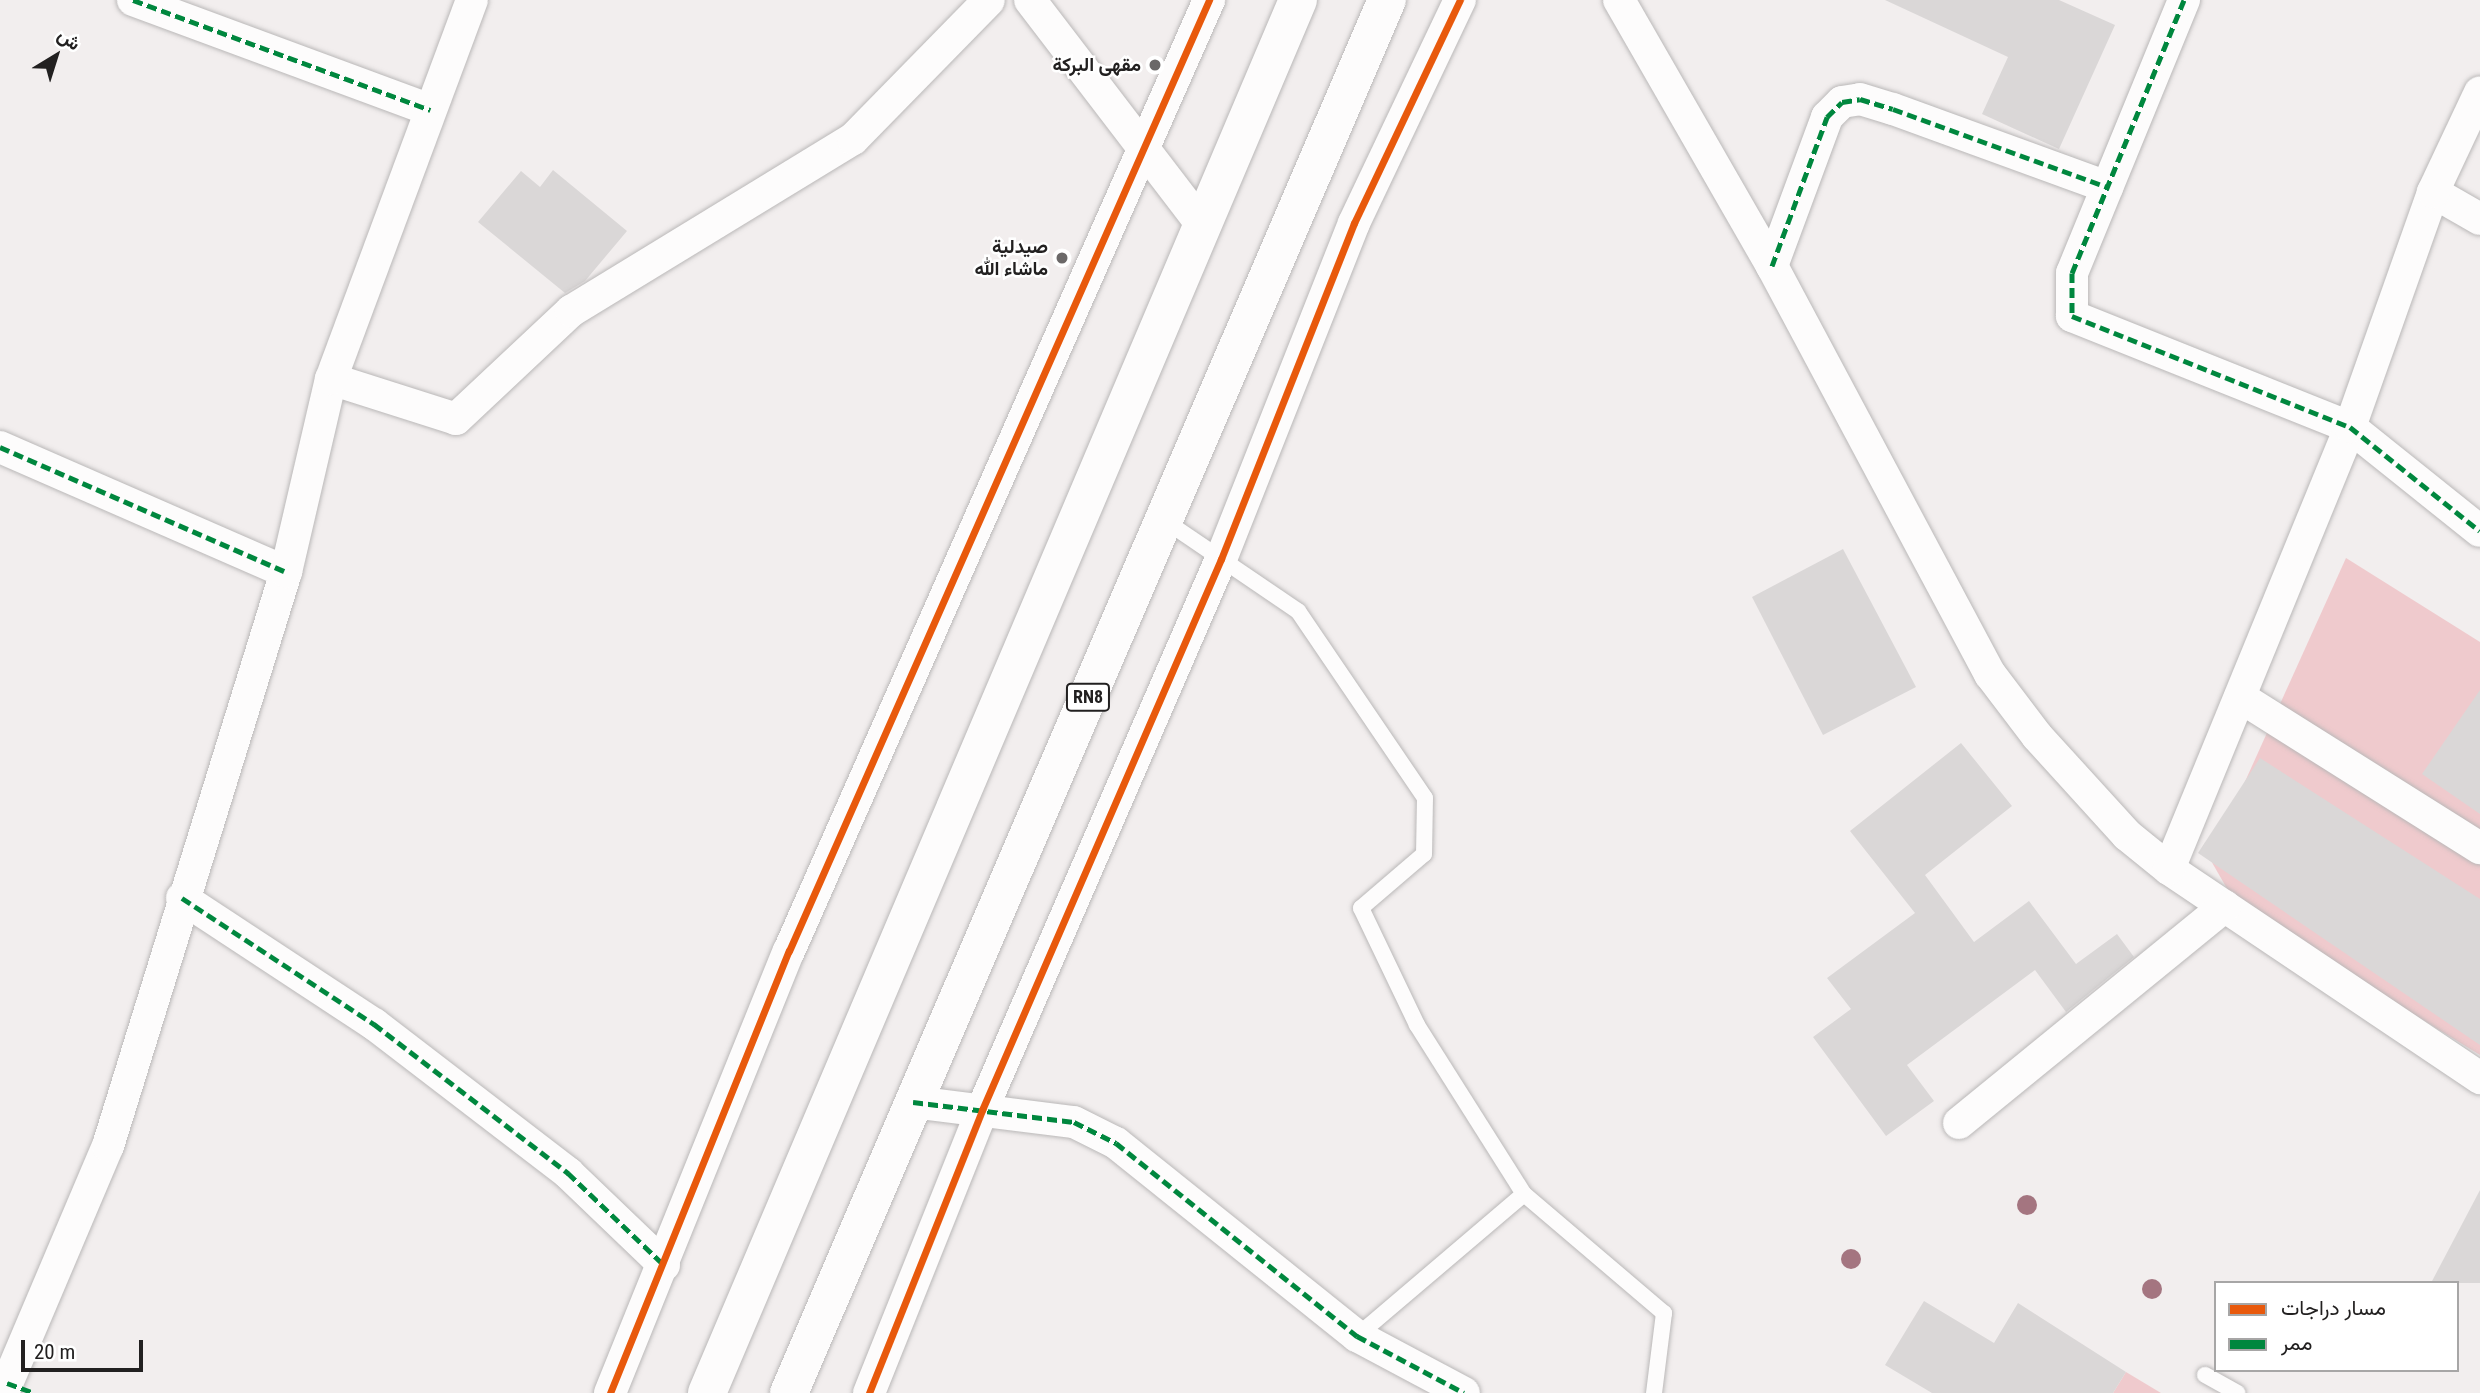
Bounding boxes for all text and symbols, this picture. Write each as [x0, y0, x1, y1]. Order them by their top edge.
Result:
north arrow [21, 21, 91, 91]
text: ش [53, 23, 85, 55]
place label: مقهى البركة [1052, 54, 1141, 76]
marker: مقهى البركة [1147, 57, 1163, 73]
place label: صيدلية ماشاء الله [975, 236, 1048, 280]
marker: صيدلية ماشاء الله [1054, 250, 1070, 266]
road number: RN8 [1065, 682, 1111, 712]
legend [2214, 1281, 2459, 1372]
text: مسار دراجات [2281, 1296, 2386, 1320]
scale bar [24, 1326, 147, 1370]
text: ممر [2281, 1331, 2312, 1355]
text: 20 m [34, 1340, 75, 1364]

